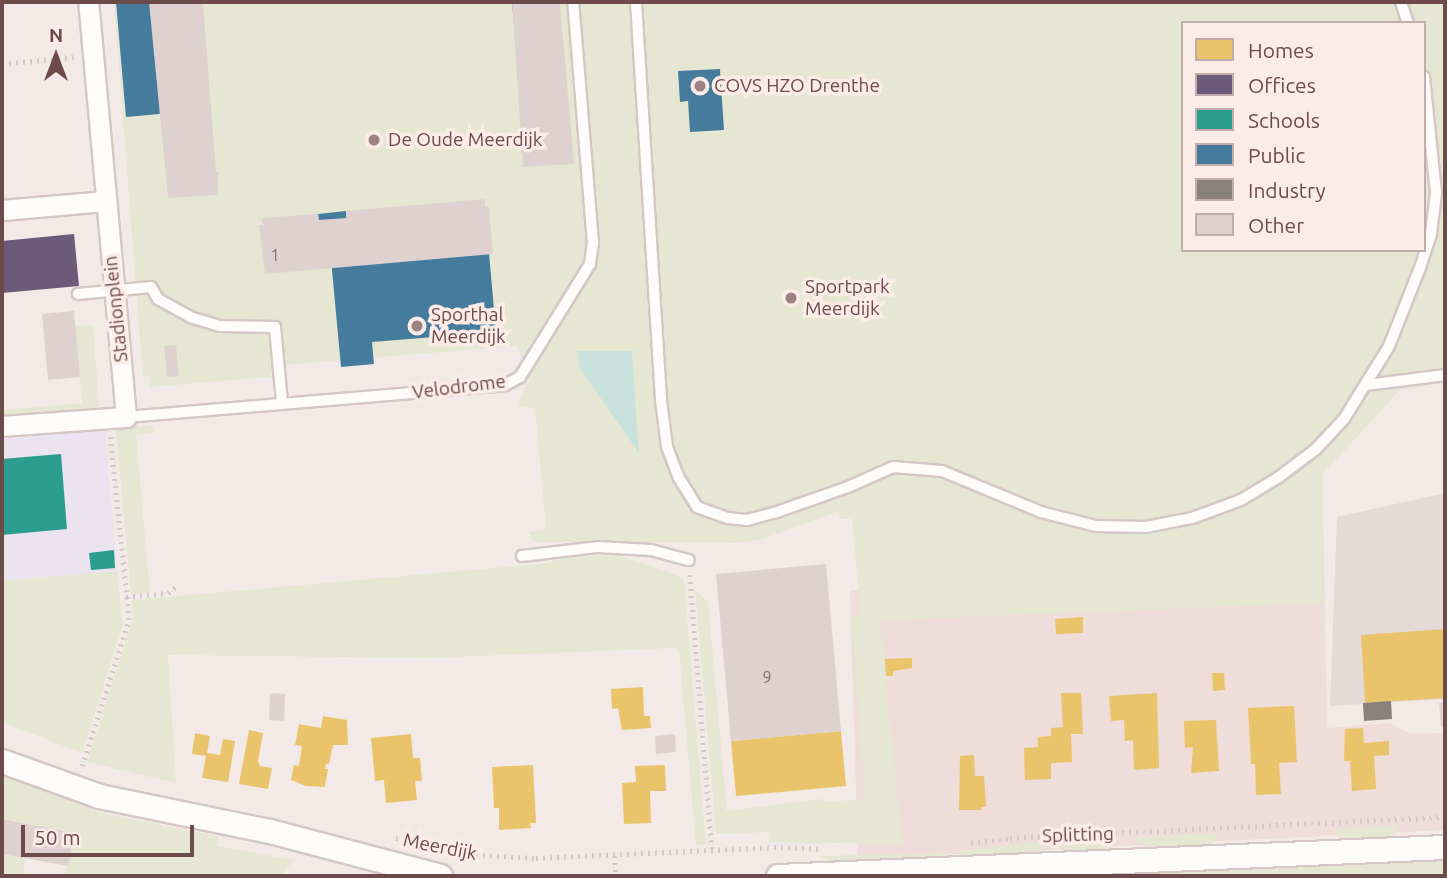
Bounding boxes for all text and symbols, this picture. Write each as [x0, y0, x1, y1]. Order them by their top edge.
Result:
north arrow [21, 21, 91, 91]
legend [1181, 21, 1426, 252]
text: N [49, 24, 63, 46]
text: Homes [1248, 38, 1314, 62]
text: Offices [1248, 73, 1316, 97]
place label: COVS HZO Drenthe [714, 75, 880, 97]
marker: COVS HZO Drenthe [692, 78, 708, 94]
text: Schools [1248, 108, 1320, 132]
place label: De Oude Meerdijk [388, 129, 542, 151]
marker: De Oude Meerdijk [366, 132, 382, 148]
text: Public [1248, 143, 1305, 167]
text: Industry [1248, 178, 1326, 202]
text: Other [1248, 213, 1304, 237]
house number: 1 [270, 245, 280, 265]
street label: Stadionplein [99, 255, 133, 363]
place label: Sportpark Meerdijk [805, 276, 890, 320]
marker: Sportpark Meerdijk [783, 290, 799, 306]
place label: Sporthal Meerdijk [431, 304, 506, 348]
marker: Sporthal Meerdijk [409, 318, 425, 334]
street label: Velodrome [411, 370, 507, 404]
house number: 9 [762, 667, 772, 687]
scale bar [24, 812, 198, 856]
street label: Splitting [1042, 822, 1114, 848]
text: 50 m [34, 825, 81, 849]
street label: Meerdijk [401, 829, 479, 865]

